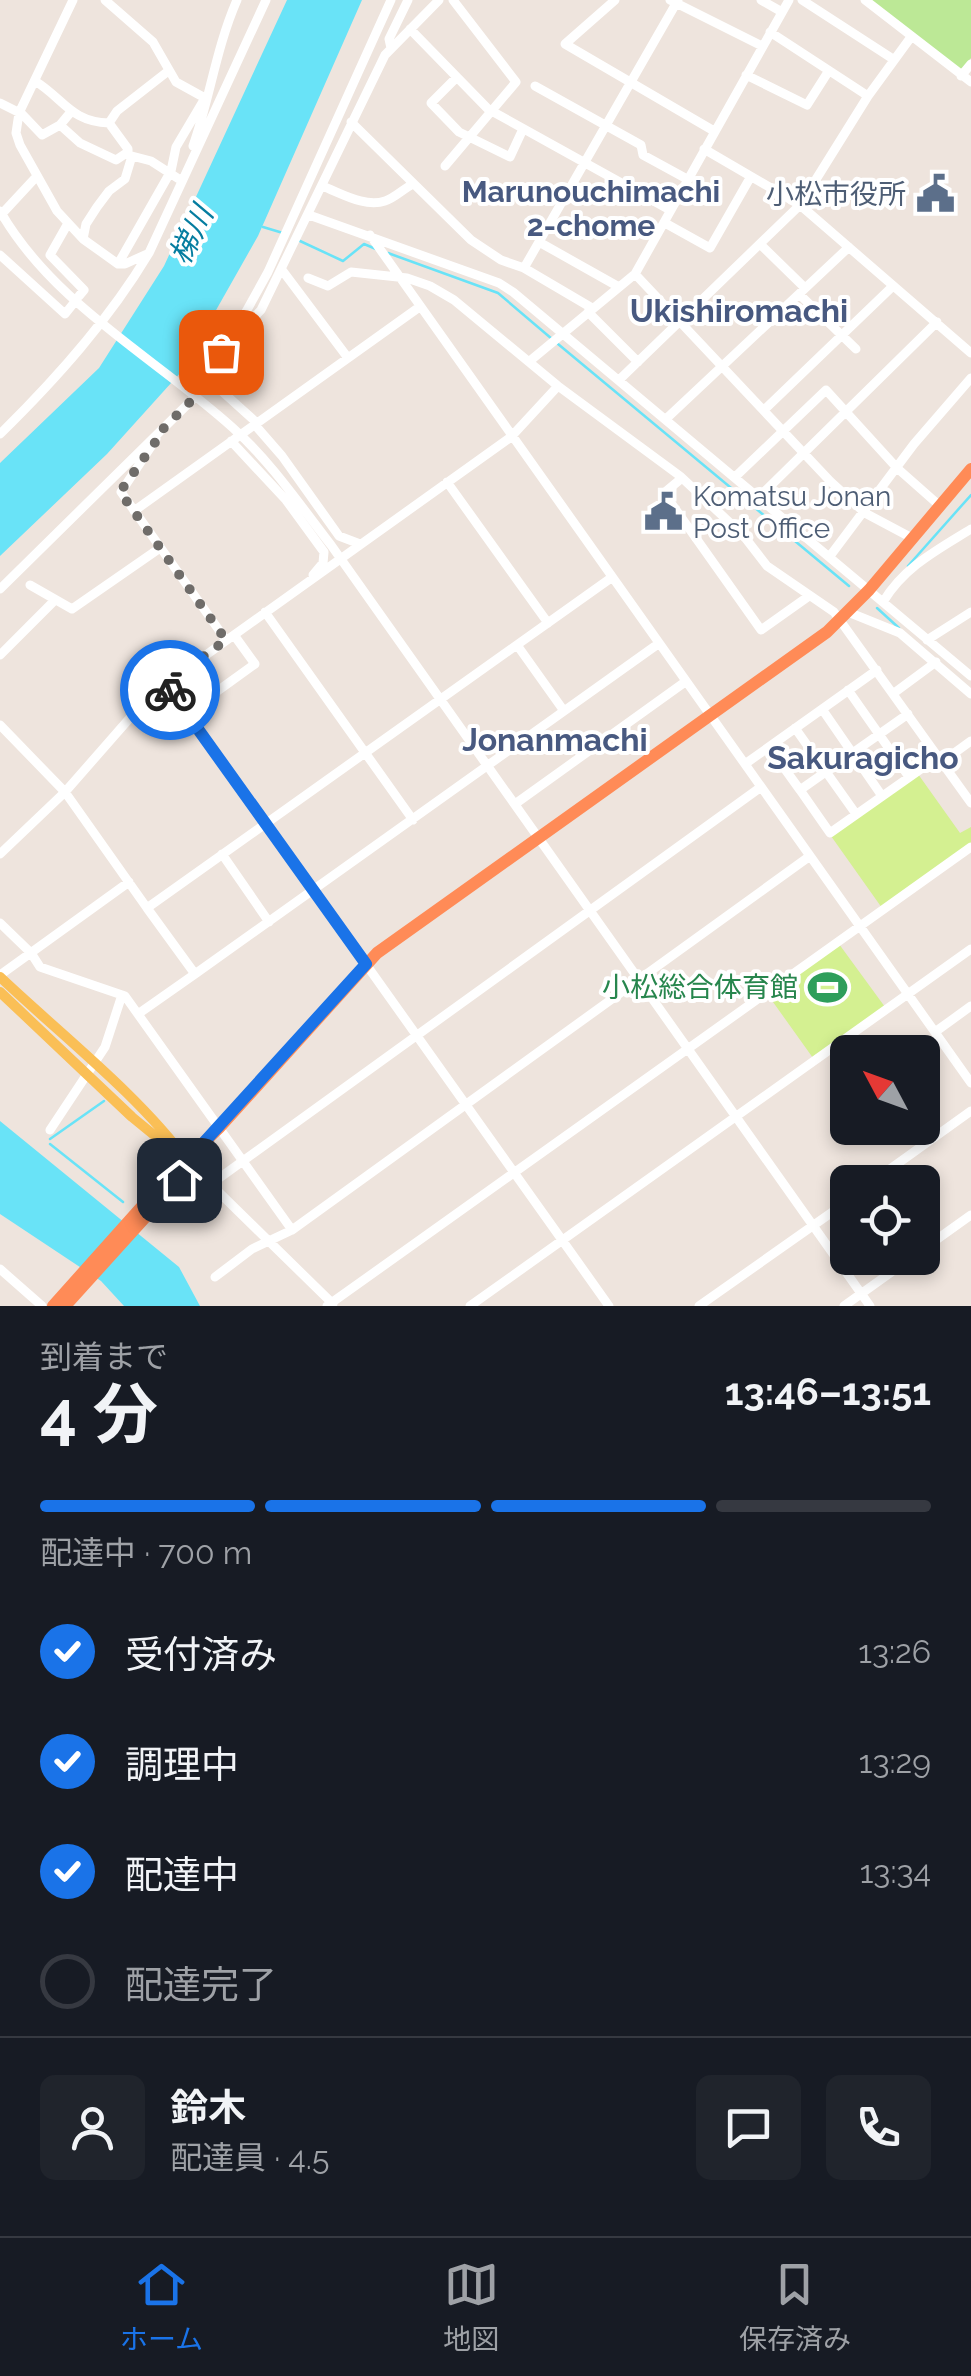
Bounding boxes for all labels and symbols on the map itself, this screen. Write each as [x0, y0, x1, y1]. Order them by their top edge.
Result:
public building icon: 小松市役所 [915, 173, 957, 215]
district label: Marunouchimachi 2-chome [462, 174, 720, 243]
place label: 小松市役所 [766, 178, 906, 211]
water label: 梯川 [162, 198, 221, 270]
district label: Ukishiromachi [630, 292, 848, 329]
pin [179, 310, 264, 395]
place label: Komatsu Jonan Post Office [693, 480, 891, 545]
public building icon: Komatsu Jonan Post Office [642, 491, 684, 533]
courier [120, 640, 220, 740]
district label: Jonanmachi [462, 721, 648, 758]
district label: Sakuragicho [767, 739, 959, 776]
sports icon: 小松総合体育館 [807, 966, 849, 1008]
place label: 小松総合体育館 [602, 971, 798, 1004]
north arrow [830, 1035, 940, 1145]
pin [137, 1138, 222, 1223]

